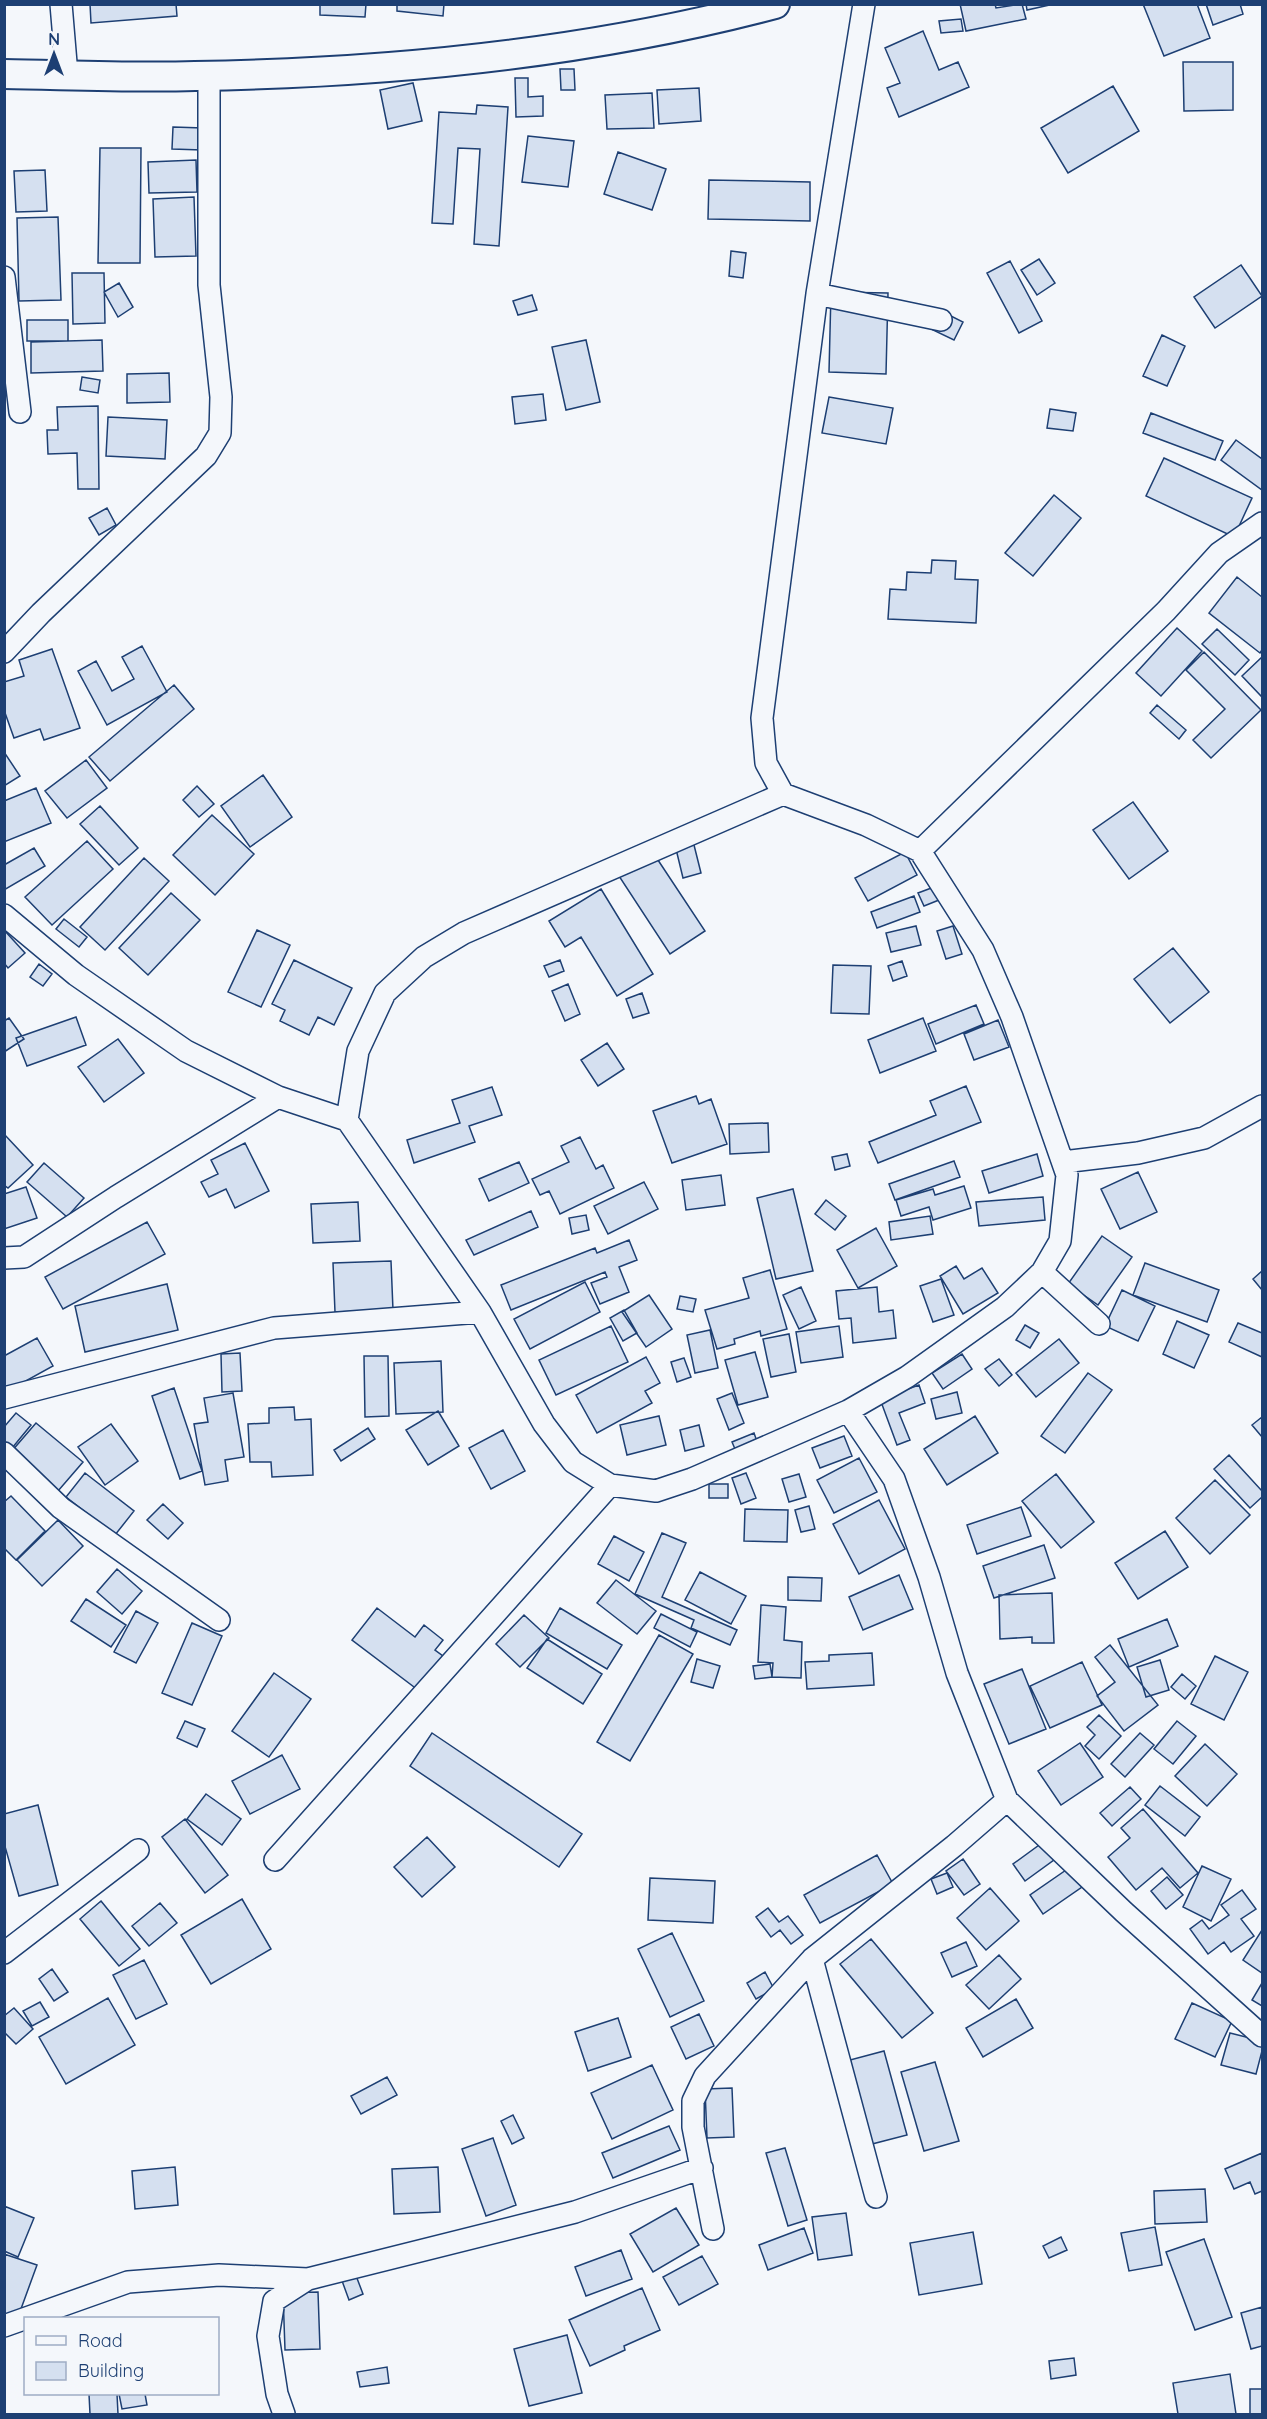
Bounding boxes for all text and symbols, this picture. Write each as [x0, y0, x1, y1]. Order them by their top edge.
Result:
north arrow [24, 24, 84, 84]
text: N [48, 29, 60, 49]
legend [24, 2317, 219, 2395]
text: Road [78, 2329, 123, 2352]
text: Building [78, 2359, 144, 2382]

